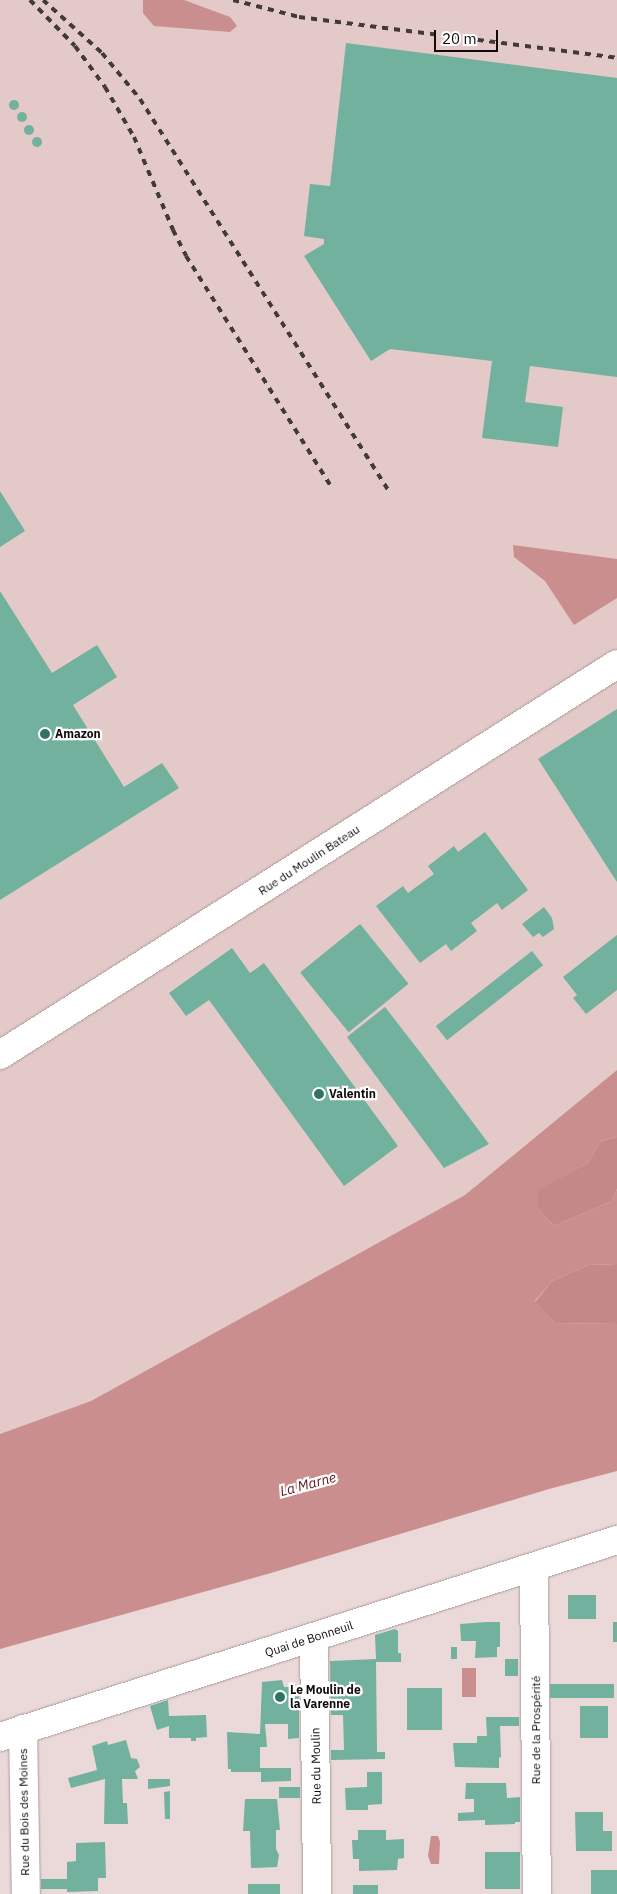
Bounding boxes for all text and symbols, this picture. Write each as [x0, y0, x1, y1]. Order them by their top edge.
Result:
scale bar [437, 20, 501, 52]
text: 20 m [442, 29, 477, 48]
place label: Amazon [55, 727, 101, 741]
marker: Amazon [39, 728, 51, 740]
street label: Rue du Moulin Bateau [256, 822, 362, 898]
place label: Valentin [329, 1087, 376, 1101]
marker: Valentin [313, 1088, 325, 1100]
water label: La Marne [278, 1468, 338, 1500]
street label: Quai de Bonneuil [263, 1618, 355, 1660]
street label: Rue de la Prospérité [529, 1676, 543, 1784]
place label: Le Moulin de la Varenne [290, 1683, 361, 1711]
marker: Le Moulin de la Varenne [274, 1691, 286, 1703]
street label: Rue du Moulin [308, 1727, 324, 1805]
street label: Rue du Bois des Moines [16, 1748, 32, 1876]

